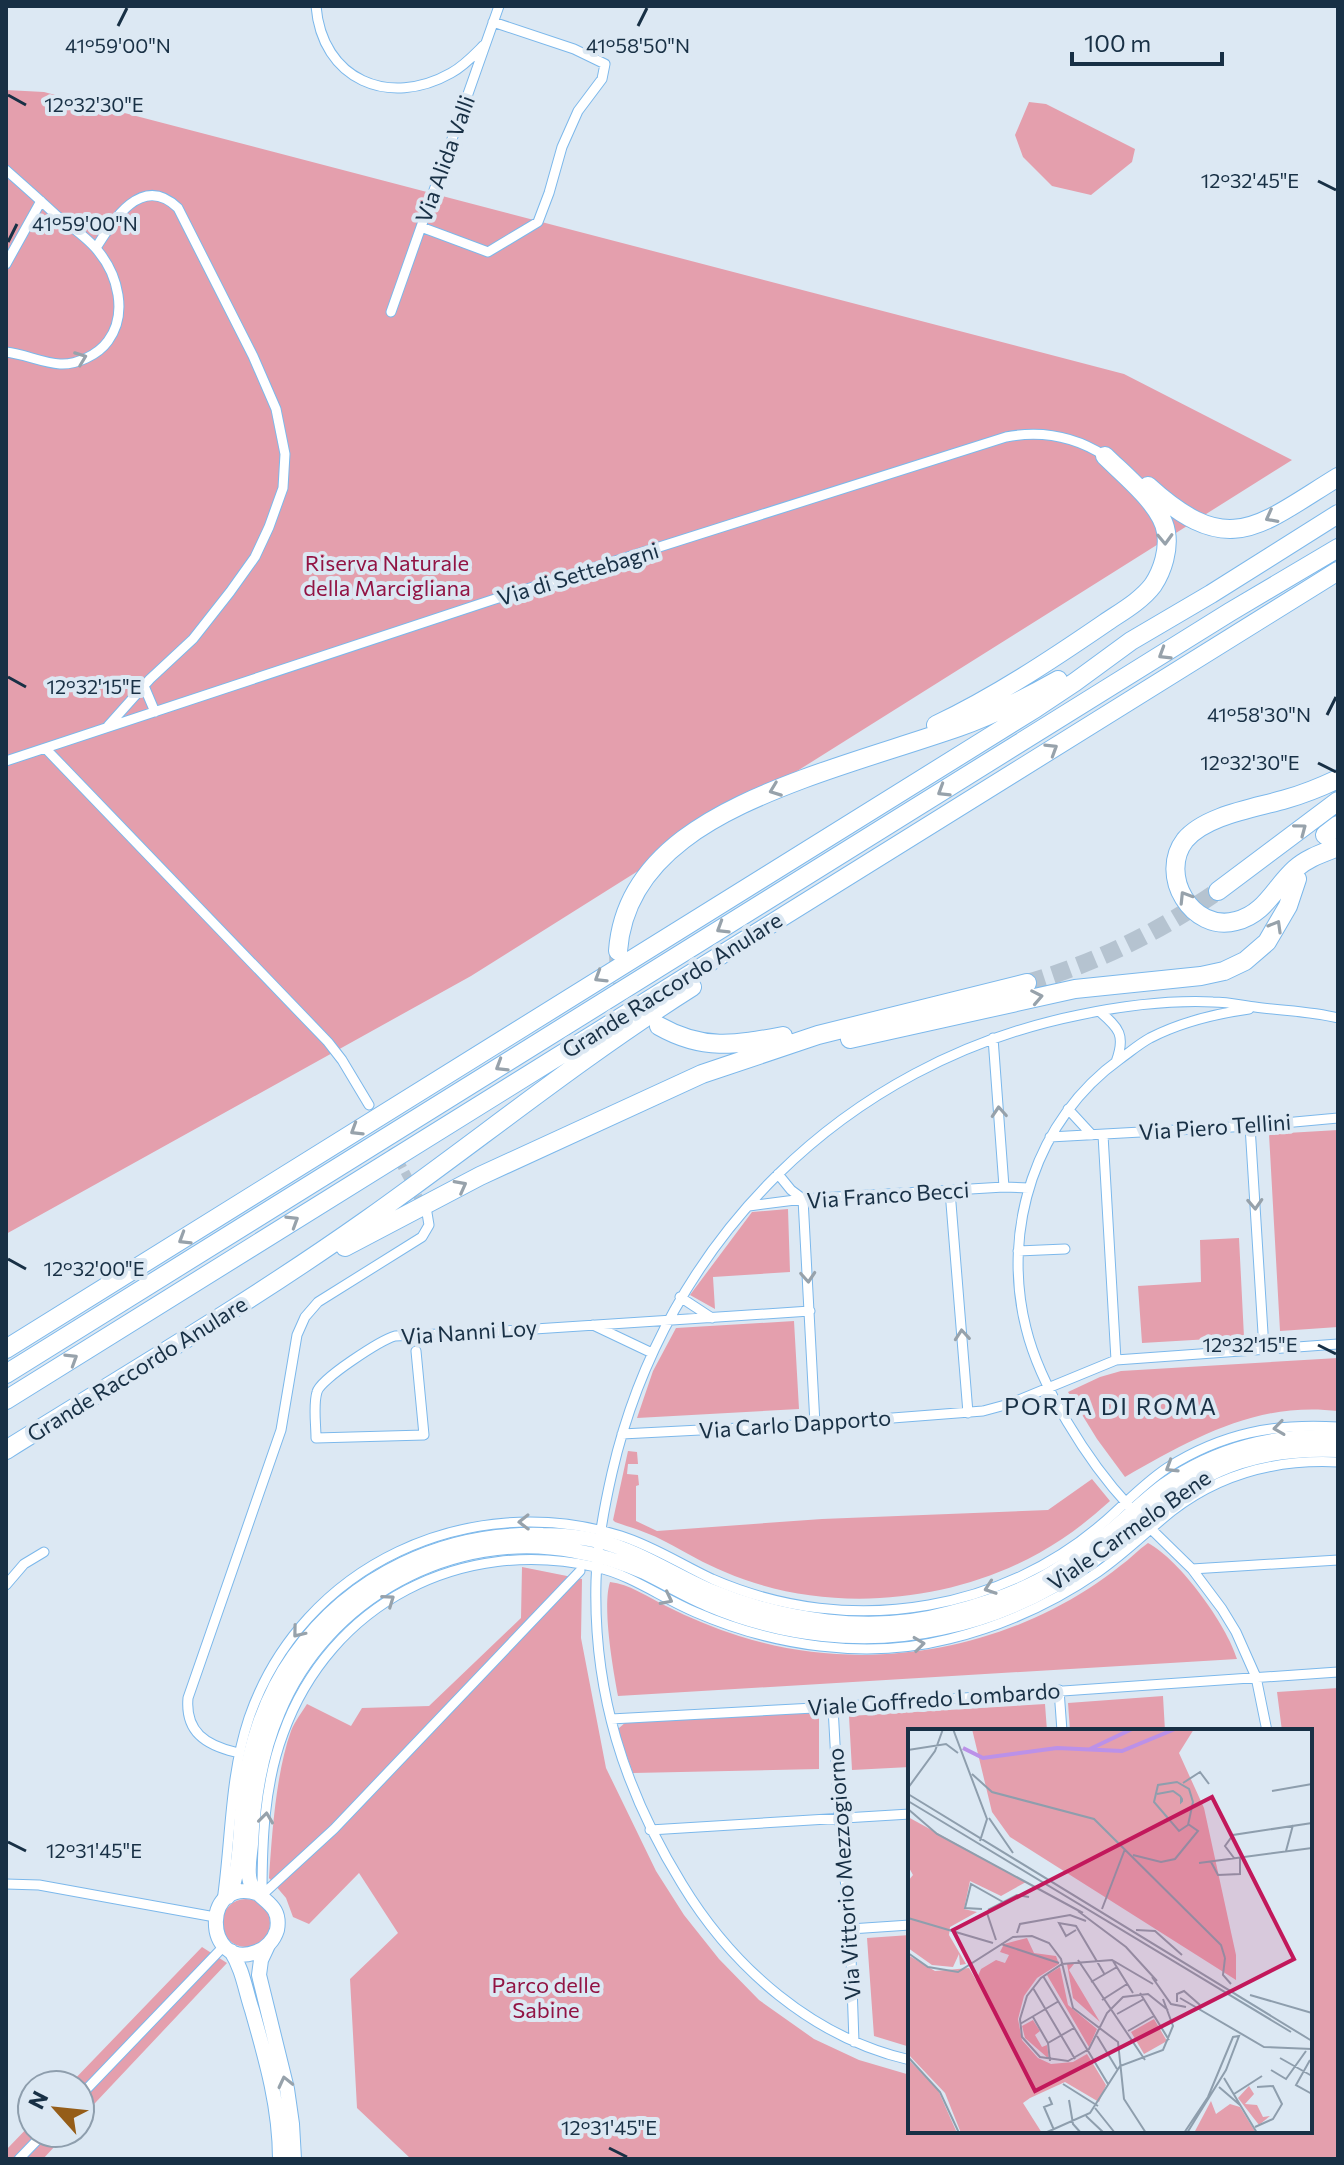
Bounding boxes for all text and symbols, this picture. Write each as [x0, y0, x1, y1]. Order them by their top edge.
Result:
scale bar [1072, 16, 1222, 66]
text: 100 m [1084, 28, 1151, 57]
text: 41°59'00"N [65, 33, 171, 57]
text: 41°58'50"N [586, 33, 690, 57]
street label: Via Alida Valli [409, 91, 480, 226]
text: 12°32'30"E [44, 92, 144, 116]
text: 12°32'45"E [1201, 168, 1299, 192]
text: 41°59'00"N [32, 211, 138, 235]
one-way arrow [73, 351, 87, 368]
one-way arrow [1265, 508, 1279, 523]
one-way arrow [1156, 534, 1173, 546]
street label: Via di Settebagni [494, 536, 662, 611]
park label: Riserva Naturale della Marcigliana [303, 549, 471, 601]
one-way arrow [1158, 644, 1172, 659]
text: 12°32'15"E [46, 674, 142, 698]
text: 41°58'30"N [1207, 702, 1311, 726]
one-way arrow [1043, 744, 1058, 759]
text: 12°32'30"E [1200, 750, 1300, 774]
one-way arrow [769, 780, 783, 797]
one-way arrow [937, 781, 952, 797]
one-way arrow [1292, 825, 1306, 839]
one-way arrow [1180, 892, 1195, 906]
street label: Grande Raccordo Anulare [557, 906, 787, 1063]
one-way arrow [716, 919, 731, 934]
one-way arrow [1266, 920, 1282, 935]
one-way arrow [595, 968, 609, 983]
one-way arrow [1030, 989, 1043, 1006]
one-way arrow [495, 1056, 510, 1071]
one-way arrow [991, 1105, 1008, 1118]
street label: Via Piero Tellini [1138, 1108, 1292, 1145]
one-way arrow [351, 1121, 365, 1136]
street label: Via Franco Becci [806, 1175, 970, 1214]
one-way arrow [453, 1180, 467, 1195]
one-way arrow [1246, 1197, 1263, 1210]
one-way arrow [284, 1216, 299, 1231]
one-way arrow [178, 1229, 193, 1244]
text: 12°32'00"E [43, 1256, 145, 1280]
one-way arrow [799, 1271, 816, 1284]
street label: Grande Raccordo Anulare [22, 1290, 252, 1447]
street label: Via Nanni Loy [400, 1313, 538, 1350]
one-way arrow [954, 1328, 971, 1341]
text: 12°32'15"E [1202, 1332, 1298, 1356]
one-way arrow [63, 1353, 78, 1369]
district label: PORTA DI ROMA [1004, 1391, 1218, 1420]
street label: Via Carlo Dapporto [698, 1403, 892, 1444]
one-way arrow [1272, 1419, 1286, 1436]
one-way arrow [1165, 1457, 1180, 1472]
street label: Viale Carmelo Bene [1042, 1463, 1215, 1596]
one-way arrow [517, 1513, 530, 1530]
one-way arrow [984, 1579, 998, 1595]
one-way arrow [659, 1589, 674, 1604]
one-way arrow [380, 1594, 394, 1609]
one-way arrow [293, 1623, 308, 1637]
one-way arrow [912, 1636, 926, 1653]
street label: Viale Goffredo Lombardo [807, 1676, 1061, 1721]
inset map [908, 1729, 1312, 2133]
street label: Via Vittorio Mezzogiorno [821, 1747, 866, 2001]
one-way arrow [257, 1811, 274, 1824]
text: 12°31'45"E [46, 1838, 142, 1862]
park label: Parco delle Sabine [491, 1971, 601, 2023]
north arrow [16, 2069, 96, 2149]
one-way arrow [277, 2075, 294, 2089]
text: N [22, 2086, 54, 2113]
text: 12°31'45"E [561, 2115, 657, 2139]

